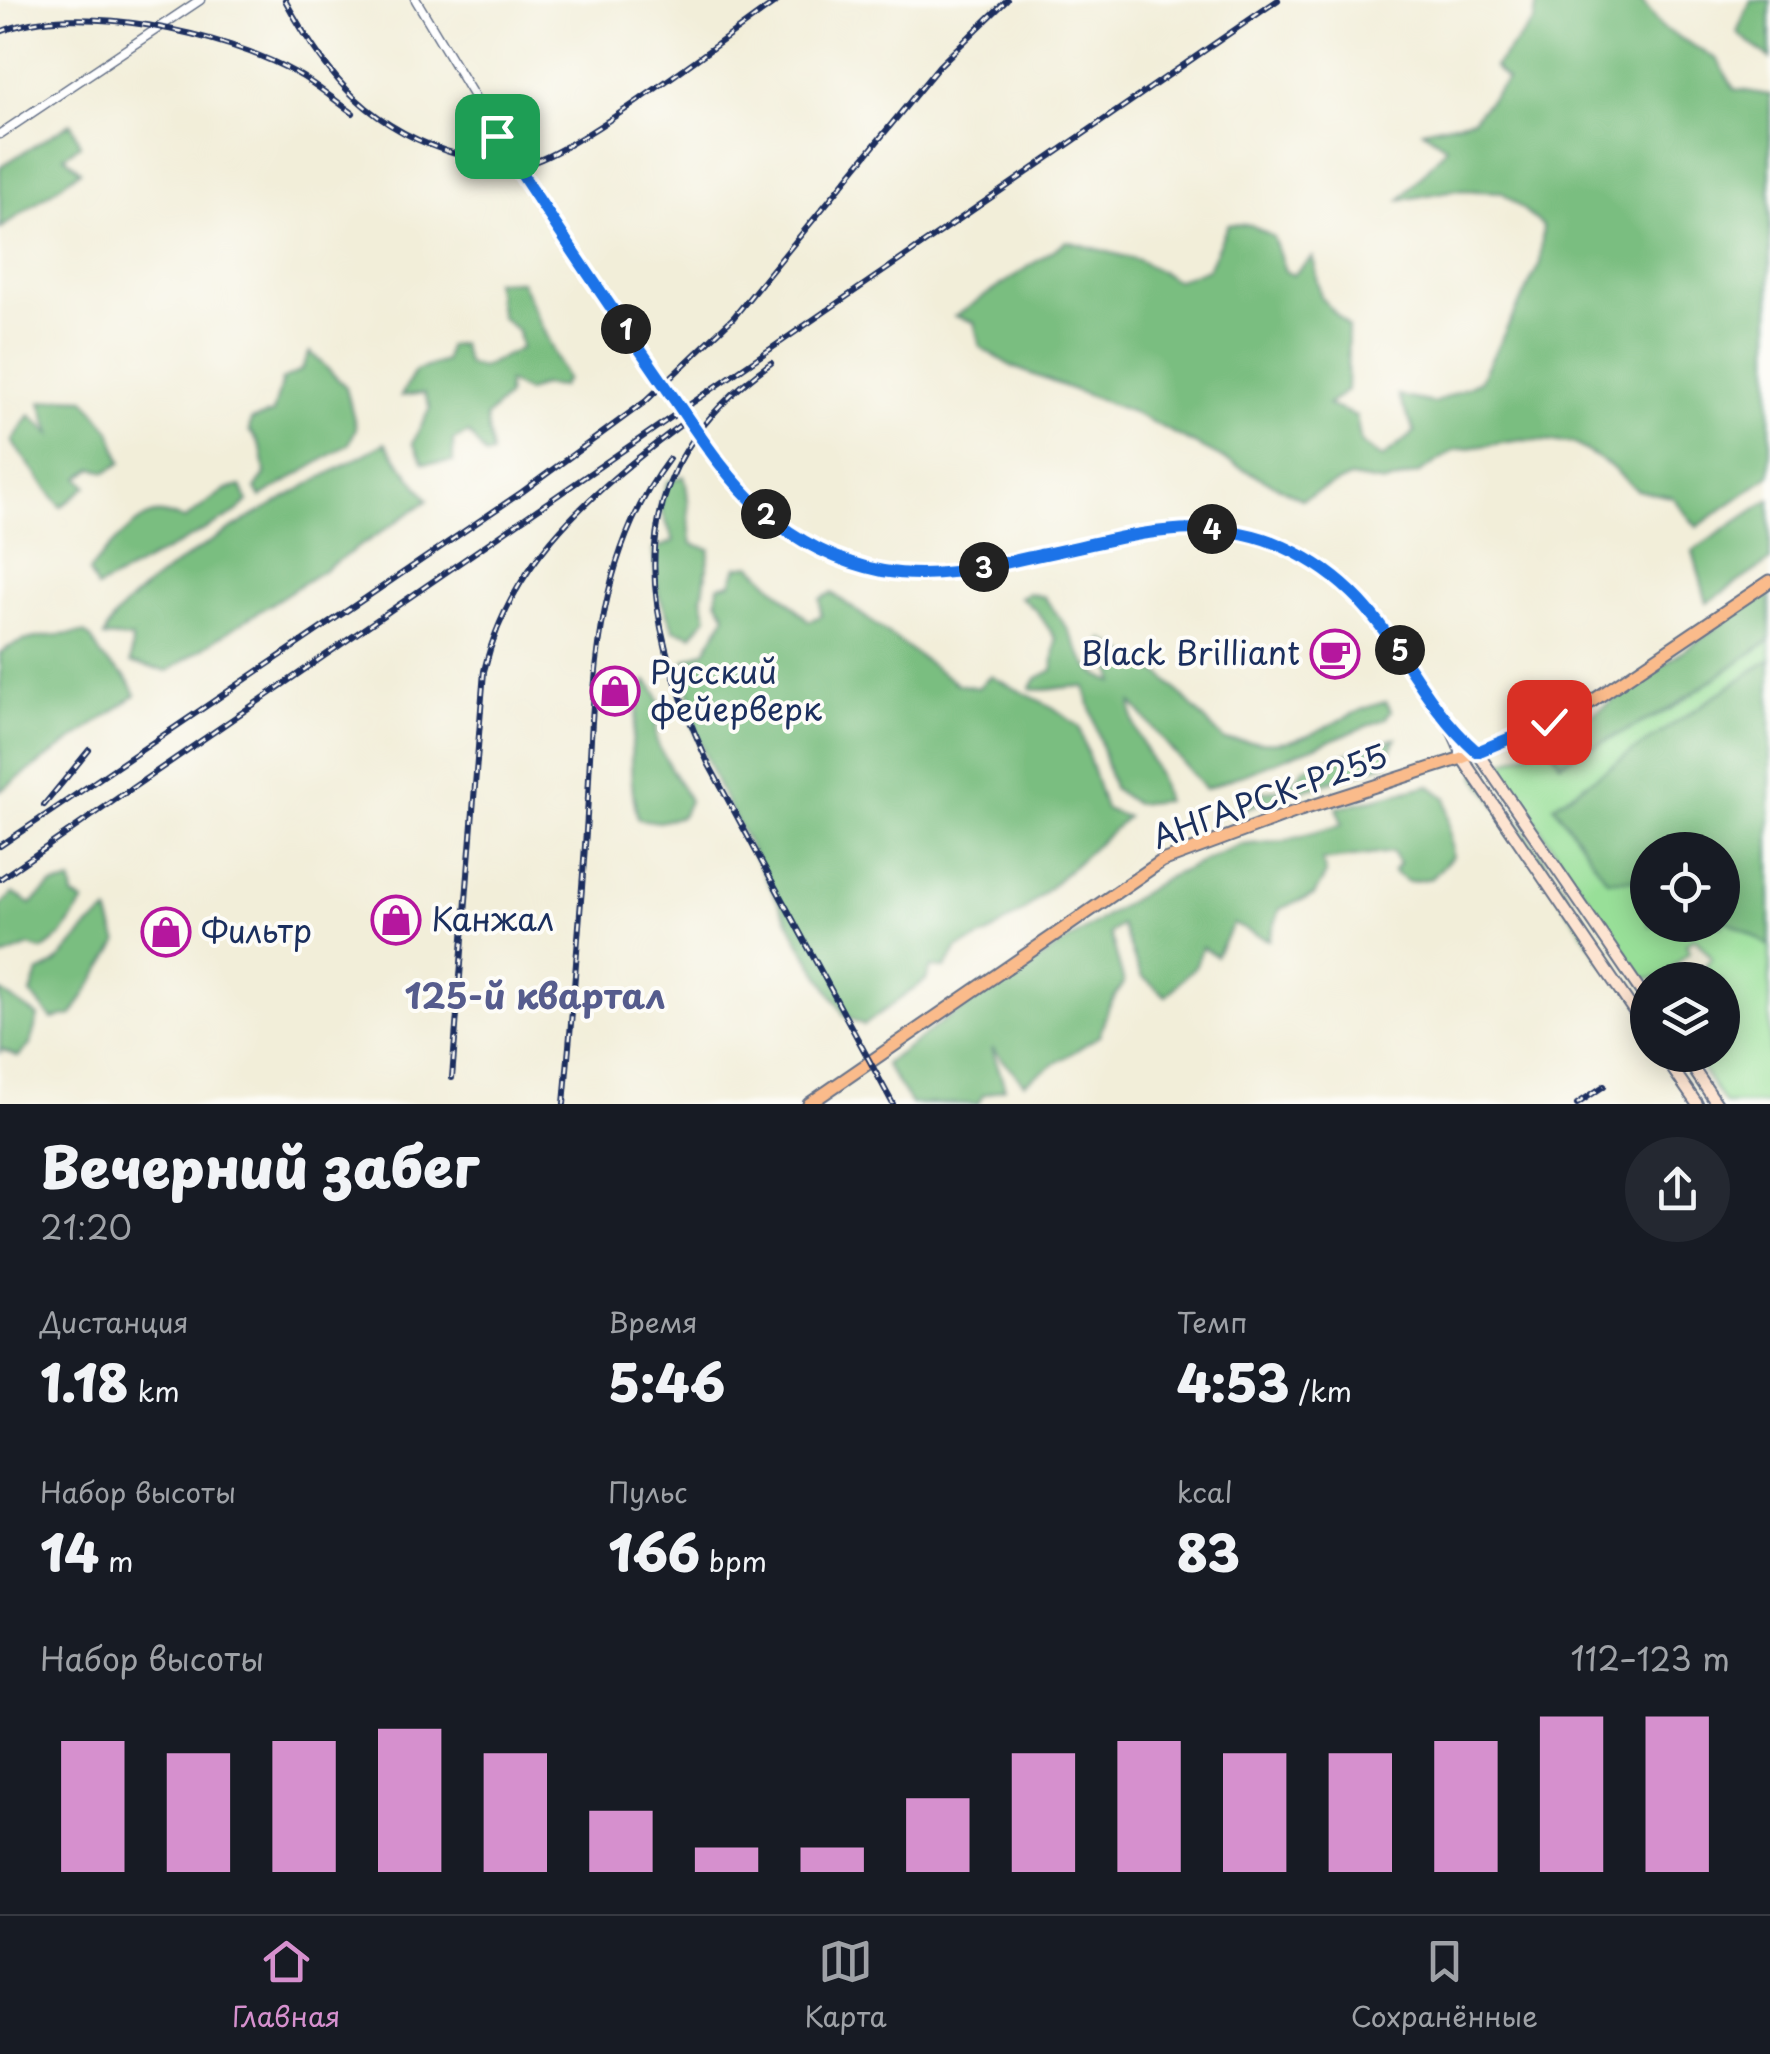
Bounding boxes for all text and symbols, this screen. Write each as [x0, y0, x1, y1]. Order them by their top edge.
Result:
pin [455, 94, 540, 179]
icon: arrive [470, 109, 525, 164]
pin: 1 [601, 304, 651, 354]
text: 1 [619, 307, 633, 350]
pin: 2 [741, 489, 791, 539]
text: 2 [756, 492, 776, 535]
pin: 4 [1187, 504, 1237, 554]
text: 4 [1202, 507, 1222, 550]
pin: 3 [959, 542, 1009, 592]
text: 3 [975, 545, 993, 588]
pin: 5 [1375, 625, 1425, 675]
place label: Black Brilliant [1080, 628, 1300, 676]
cafe icon: Black Brilliant [1309, 628, 1361, 680]
text: 5 [1391, 628, 1409, 671]
place label: Русский фейерверк [650, 647, 822, 732]
shop icon: Русский фейерверк [589, 665, 641, 717]
pin [1507, 680, 1592, 765]
icon: check [1522, 695, 1577, 750]
street label: АНГАРСК-Р255 [1145, 730, 1394, 860]
map controls [1630, 832, 1740, 1072]
button: locate [1630, 832, 1740, 942]
shop icon: Канжал [370, 894, 422, 946]
place label: Канжал [431, 894, 554, 942]
shop icon: Фильтр [140, 906, 192, 958]
place label: Фильтр [201, 906, 312, 954]
button: layers [1630, 962, 1740, 1072]
district label: 125-й квартал [405, 968, 665, 1021]
text: Вечерний забег [40, 1124, 479, 1207]
button: share [1625, 1137, 1730, 1242]
text: 21:20 [40, 1203, 132, 1251]
text: Дистанция [40, 1300, 189, 1343]
text: Время [608, 1300, 698, 1343]
text: Темп [1177, 1300, 1247, 1343]
text: 1.18 [40, 1343, 128, 1419]
text: 5:46 [608, 1343, 725, 1419]
text: 4:53 [1177, 1343, 1289, 1419]
text: km [128, 1369, 180, 1412]
text: /km [1289, 1369, 1352, 1412]
text: Набор высоты [40, 1470, 236, 1513]
text: Пульс [608, 1470, 688, 1513]
text: kcal [1177, 1470, 1233, 1513]
text: 14 [40, 1513, 99, 1589]
text: 166 [608, 1513, 700, 1589]
text: 83 [1177, 1513, 1240, 1589]
text: m [99, 1539, 134, 1582]
text: bpm [700, 1539, 767, 1582]
text: Набор высоты [40, 1634, 264, 1682]
text: 112–123 m [1570, 1634, 1730, 1682]
tab: Главная [232, 1934, 340, 2037]
tab: Карта [805, 1934, 887, 2037]
tab: Сохранённые [1351, 1934, 1538, 2037]

